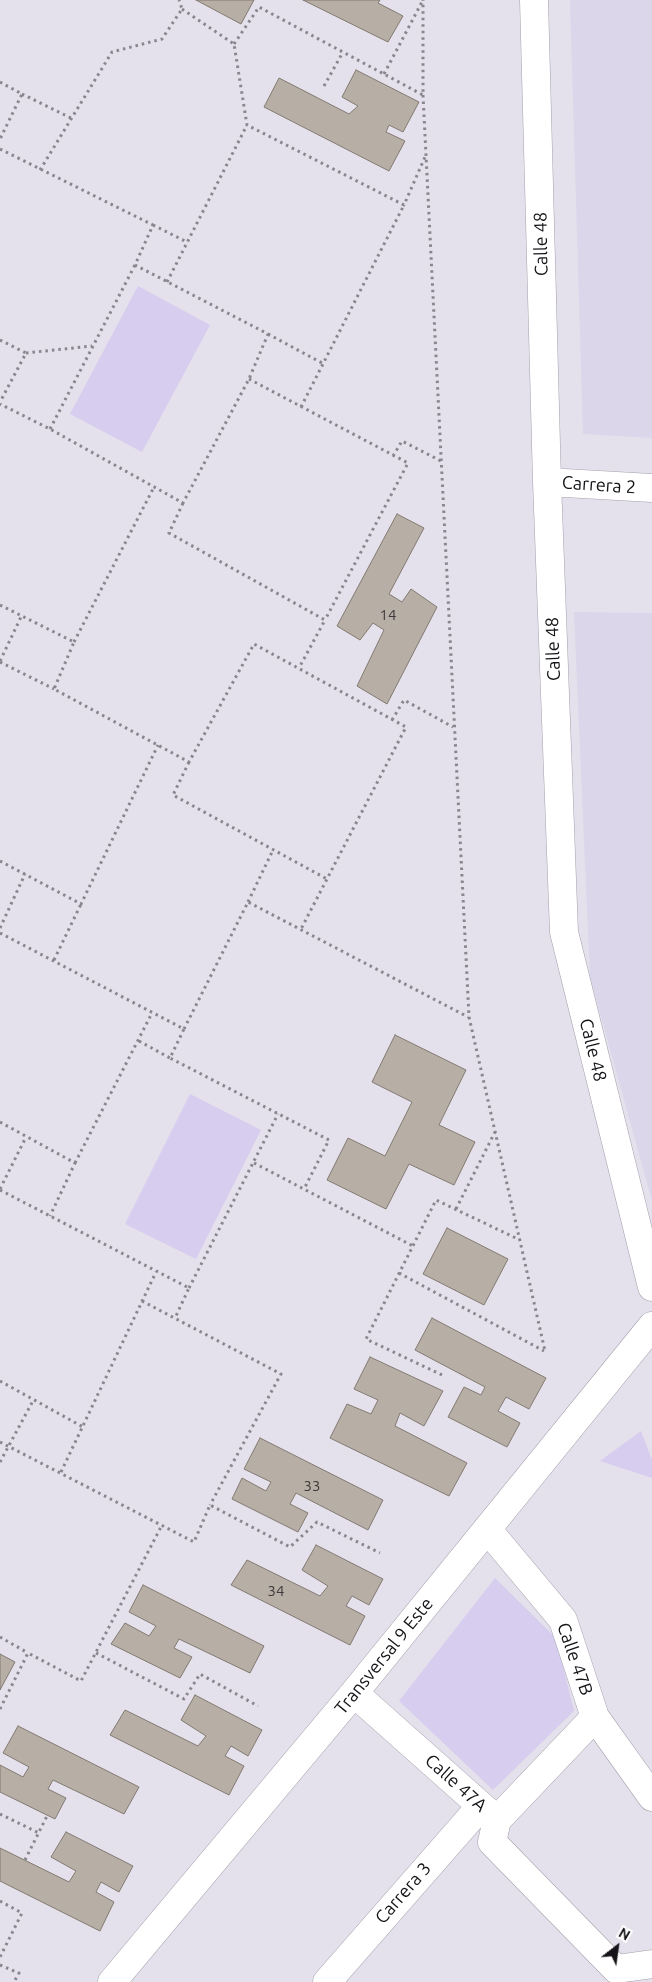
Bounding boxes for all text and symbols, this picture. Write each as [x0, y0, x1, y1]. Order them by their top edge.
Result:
street label: Calle 48 [530, 212, 552, 276]
street label: Carrera 2 [561, 472, 637, 498]
house number: 14 [380, 606, 396, 624]
street label: Calle 48 [541, 617, 565, 681]
street label: Calle 48 [575, 1016, 611, 1084]
house number: 33 [304, 1477, 320, 1495]
house number: 34 [268, 1582, 284, 1600]
street label: Transversal 9 Este [330, 1593, 438, 1719]
street label: Calle 47B [552, 1620, 598, 1698]
street label: Calle 47A [421, 1750, 491, 1816]
street label: Carrera 3 [371, 1858, 435, 1928]
north arrow [592, 1922, 642, 1972]
text: N [616, 1924, 633, 1944]

